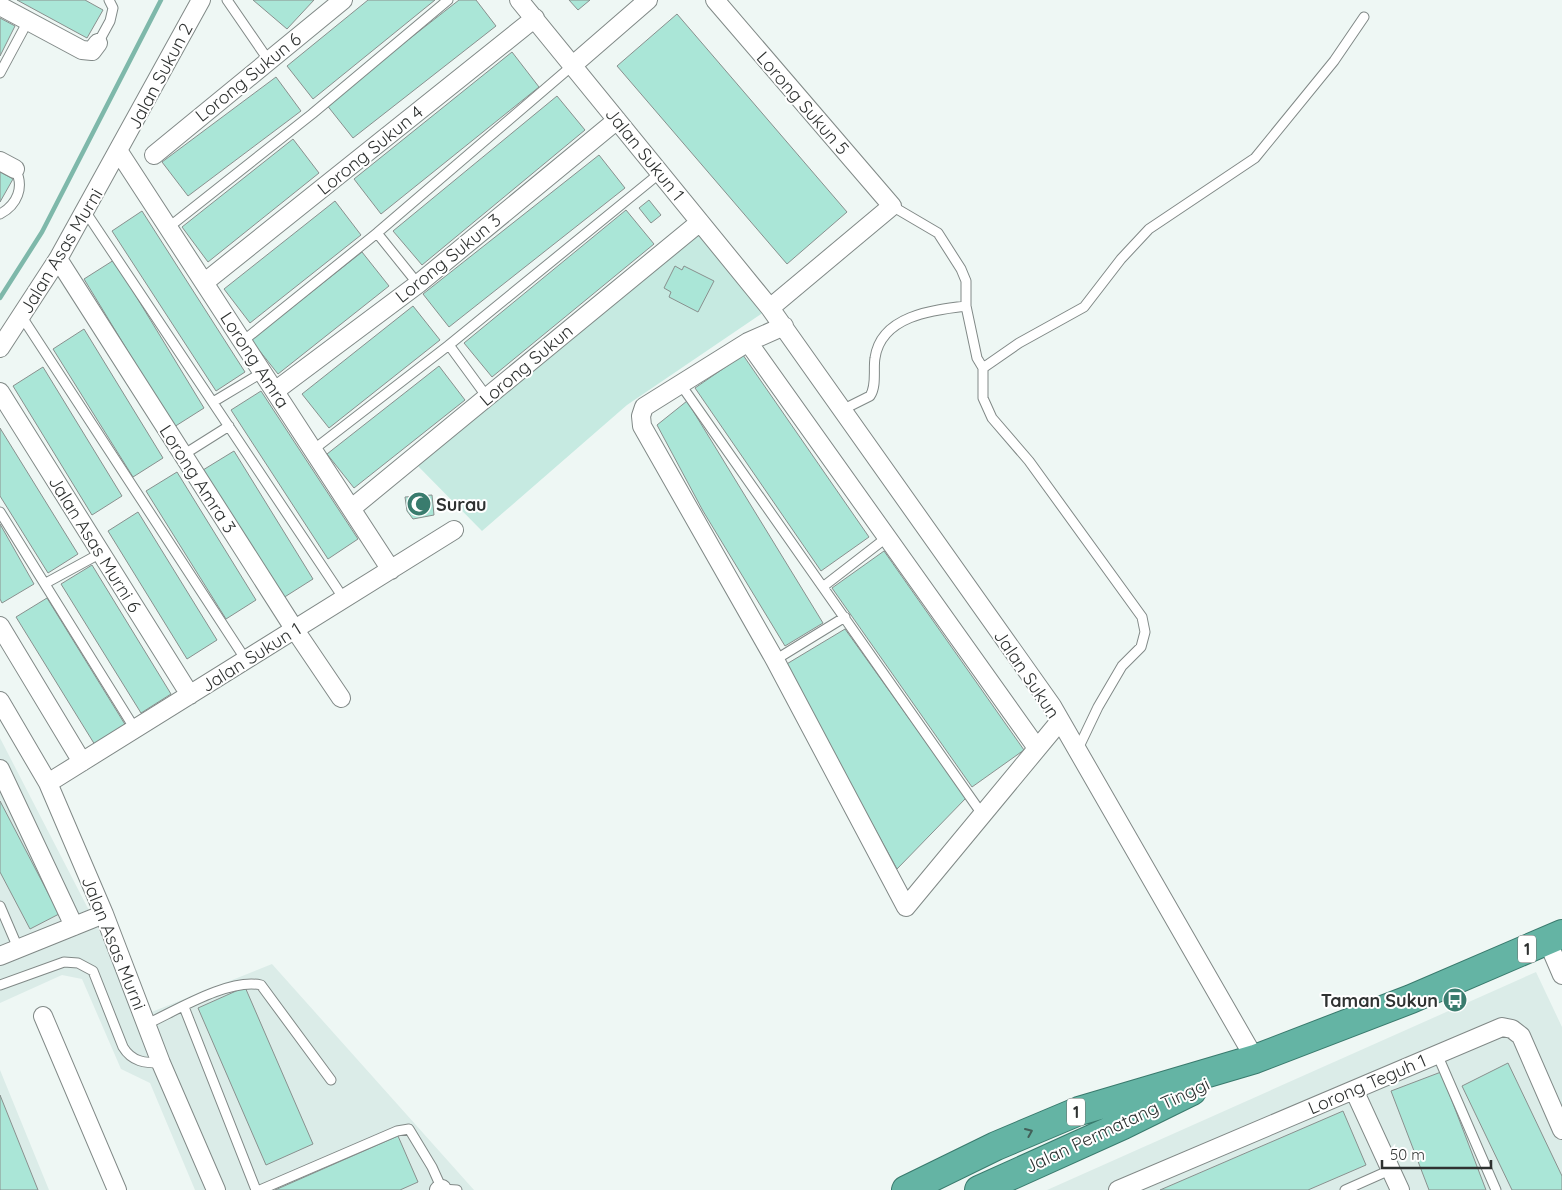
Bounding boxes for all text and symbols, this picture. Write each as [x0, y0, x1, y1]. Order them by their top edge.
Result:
street label: Jalan Sukun 2 [122, 19, 198, 133]
street label: Lorong Sukun 6 [190, 27, 306, 127]
street label: Lorong Sukun 5 [752, 47, 854, 159]
street label: Lorong Sukun 4 [312, 100, 428, 200]
street label: Jalan Sukun 1 [600, 103, 690, 205]
street label: Jalan Asas Murni [14, 184, 108, 318]
street label: Lorong Sukun 3 [391, 208, 505, 308]
street label: Lorong Amra [215, 308, 295, 412]
street label: Lorong Sukun [475, 319, 577, 411]
street label: Lorong Amra 3 [154, 421, 242, 537]
street label: Jalan Asas Murni 6 [44, 471, 147, 617]
mosque icon: Surau [406, 491, 432, 517]
place label: Surau [436, 493, 487, 516]
street label: Jalan Sukun 1 [197, 617, 305, 697]
street label: Jalan Sukun [989, 625, 1065, 723]
street label: Jalan Asas Murni [77, 873, 151, 1013]
road number: 1 [1518, 936, 1536, 962]
bus stop icon: Taman Sukun [1442, 987, 1468, 1013]
place label: Taman Sukun [1321, 989, 1438, 1012]
street label: Lorong Teguh 1 [1304, 1049, 1430, 1119]
street label: Jalan Permatang Tinggi [1021, 1072, 1213, 1178]
road number: 1 [1067, 1098, 1085, 1126]
one-way arrow [1024, 1127, 1033, 1138]
scale bar [1382, 1138, 1491, 1170]
text: 50 m [1390, 1145, 1425, 1164]

